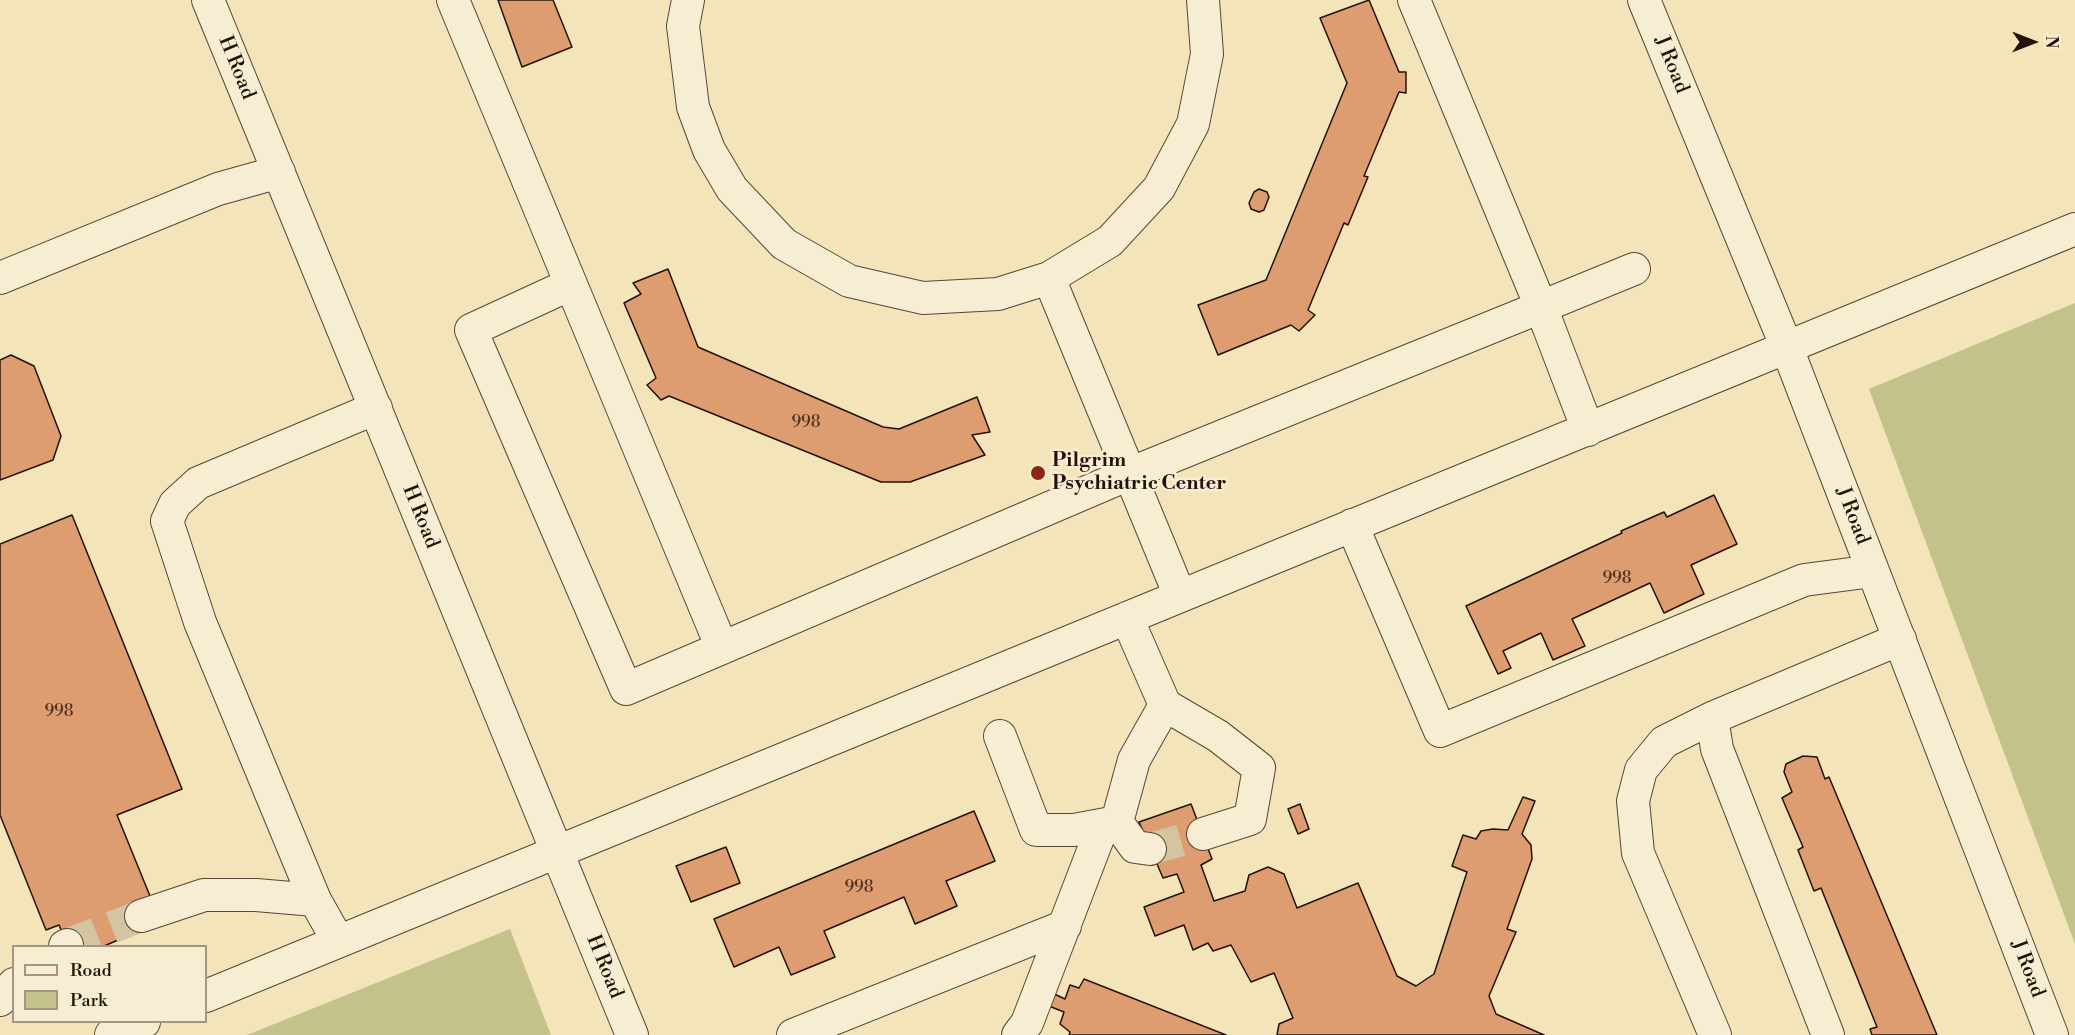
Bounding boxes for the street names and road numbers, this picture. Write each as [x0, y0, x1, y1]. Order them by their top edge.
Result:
street label: H Road [212, 33, 260, 103]
street label: J Road [1649, 33, 1693, 97]
street label: H Road [396, 482, 444, 552]
street label: J Road [1830, 484, 1874, 548]
street label: H Road [580, 932, 628, 1002]
street label: J Road [2005, 937, 2049, 1001]

